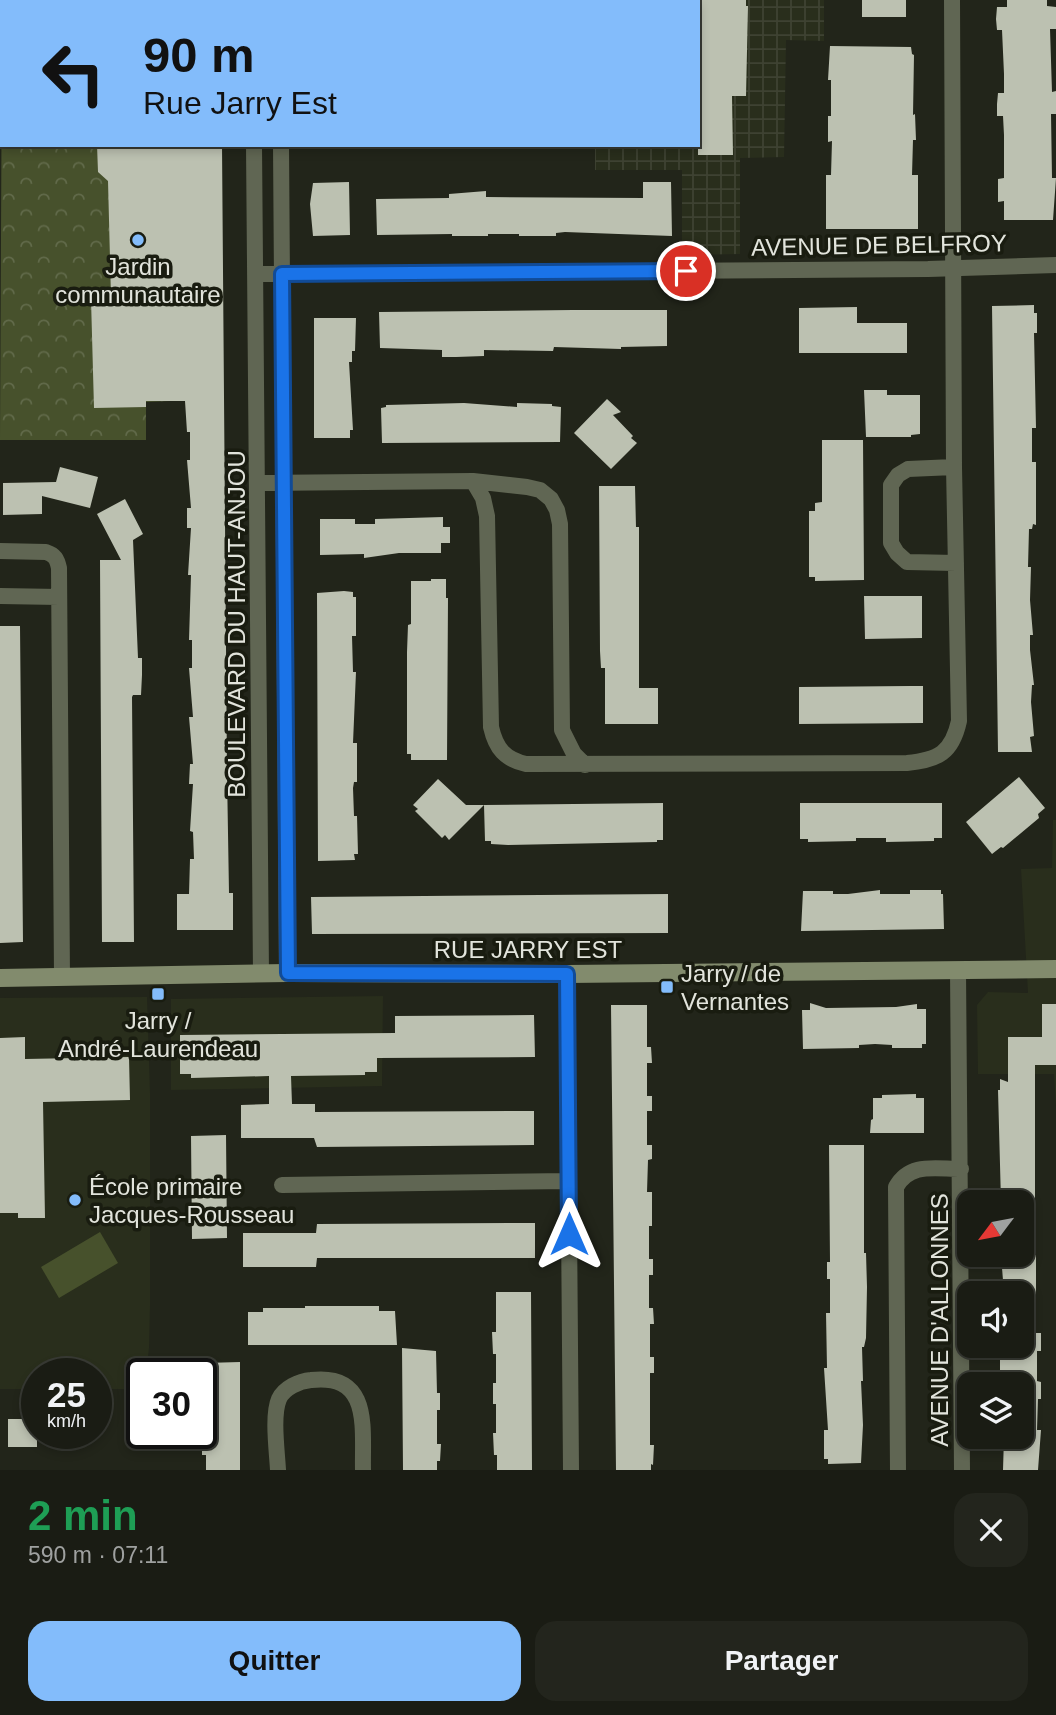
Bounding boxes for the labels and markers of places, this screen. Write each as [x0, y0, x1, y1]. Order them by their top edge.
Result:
marker: Jardin communautaire [130, 232, 146, 248]
pin [656, 241, 716, 301]
place label: Jardin communautaire [55, 253, 221, 308]
place label: Jarry / de Vernantes [681, 960, 789, 1015]
marker: Jarry / de Vernantes [659, 979, 675, 995]
marker: Jarry / André-Laurendeau [150, 986, 166, 1002]
place label: Jarry / André-Laurendeau [58, 1007, 258, 1062]
place label: École primaire Jacques-Rousseau [89, 1173, 294, 1228]
marker: École primaire Jacques-Rousseau [67, 1192, 83, 1208]

